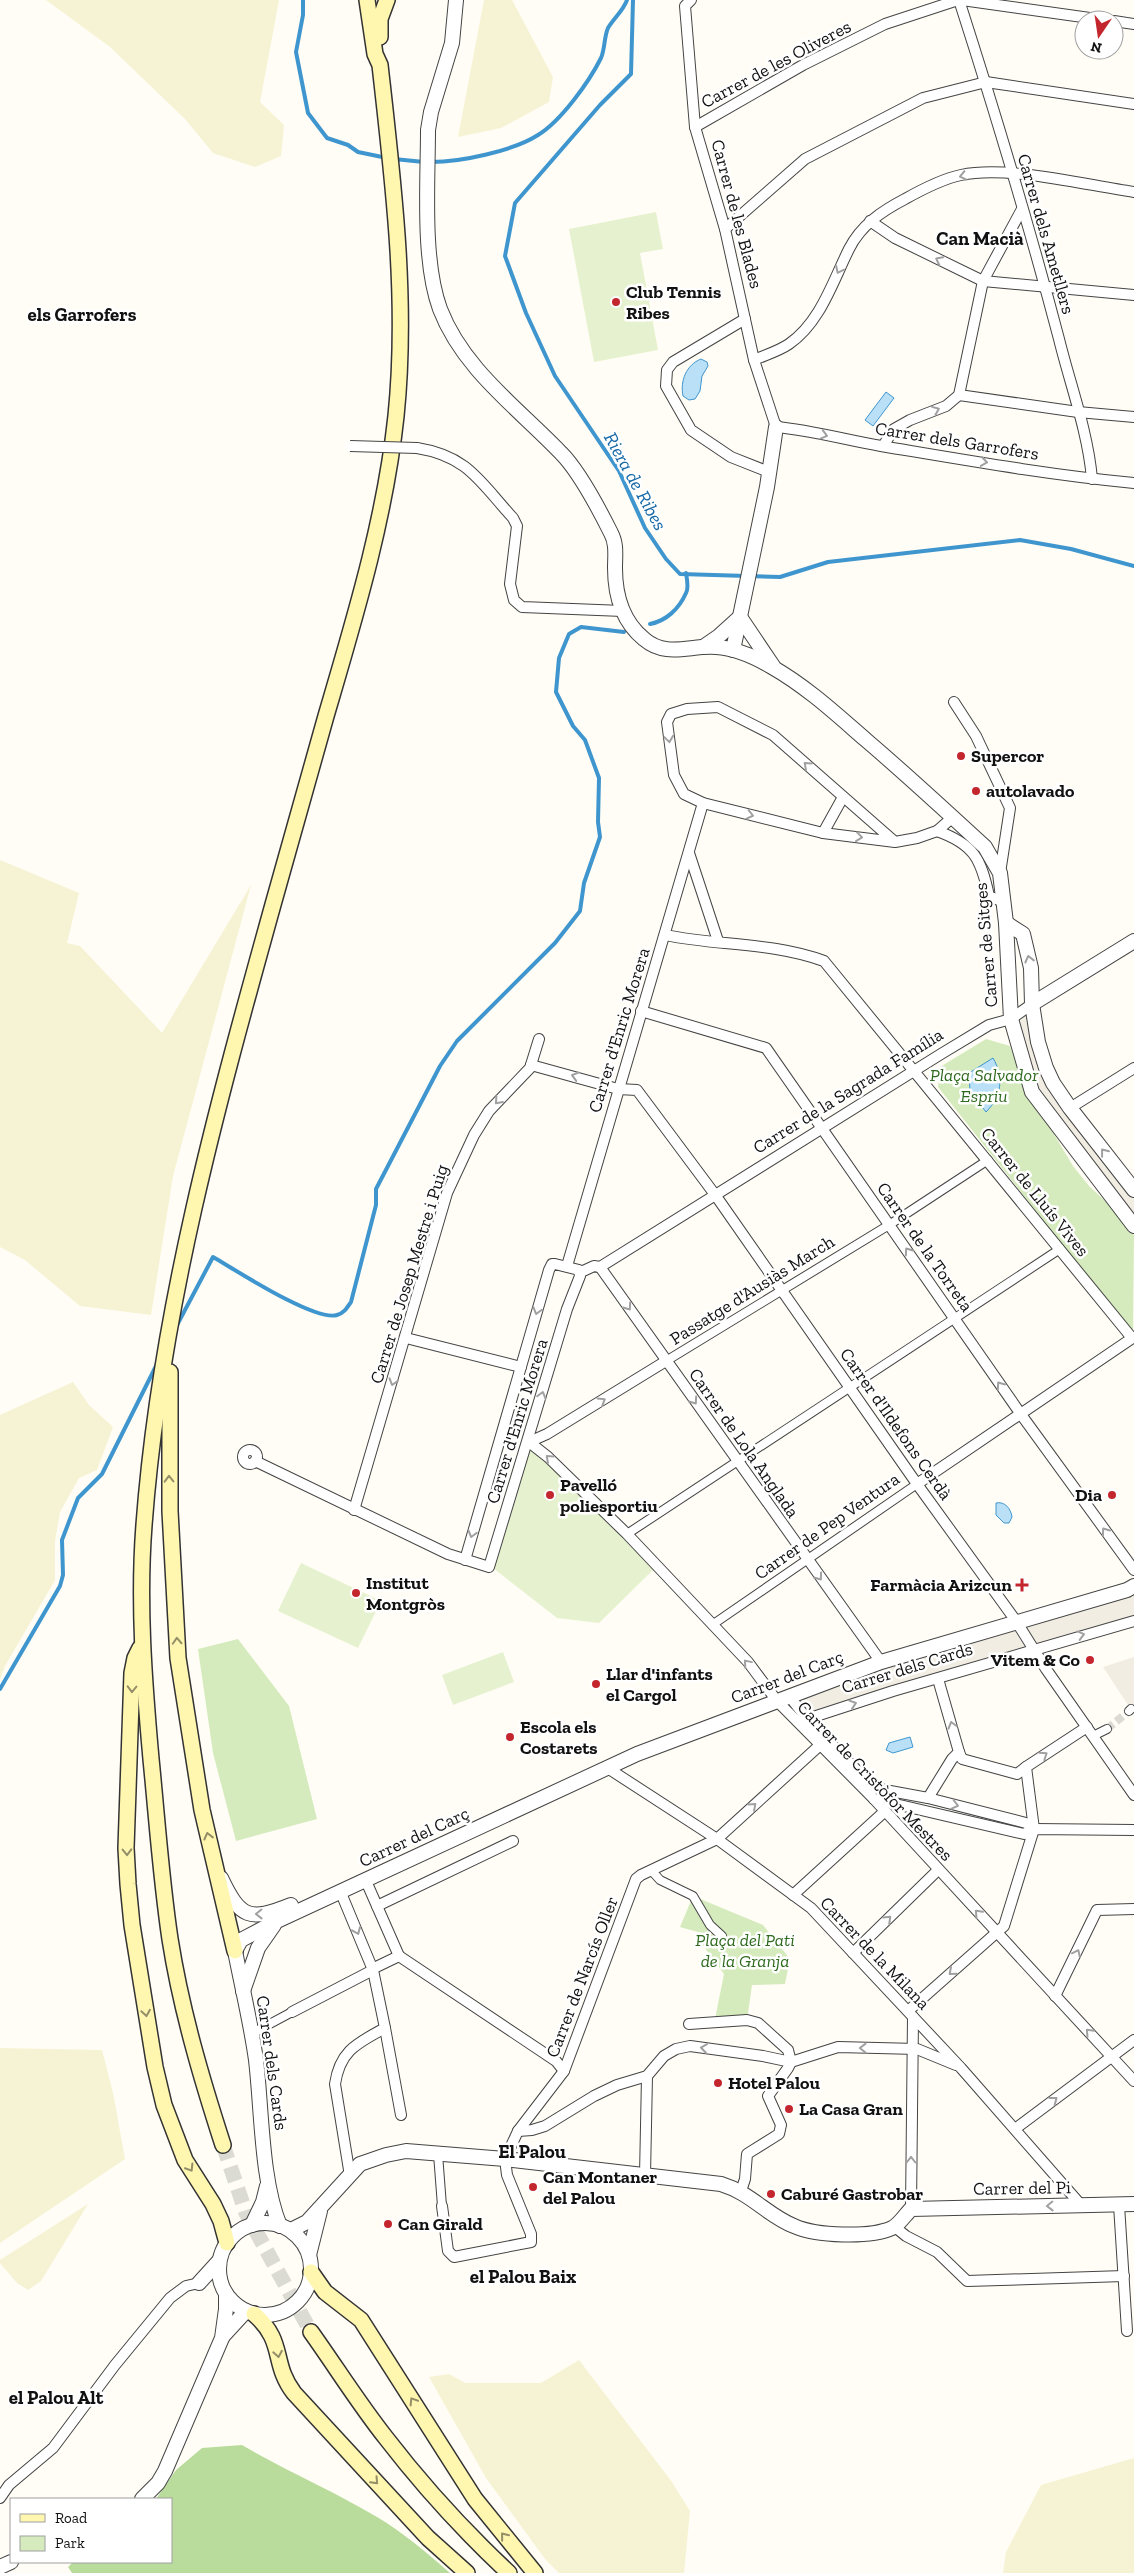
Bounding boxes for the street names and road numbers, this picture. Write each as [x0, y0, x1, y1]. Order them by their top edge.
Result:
street label: Carrer de les Oliveres [697, 15, 855, 113]
street label: Carrer de les Blades [707, 137, 768, 291]
street label: Carrer dels Ametllers [1013, 151, 1079, 317]
street label: Carrer dels Garrofers [874, 417, 1040, 465]
street label: Carrer de Sitges [970, 882, 1002, 1008]
street label: Carrer d'Enric Morera [583, 945, 655, 1115]
street label: Carrer de la Sagrada Família [749, 1023, 947, 1159]
street label: Carrer de Lluís Vives [976, 1123, 1094, 1261]
street label: Carrer de Josep Mestre i Puig [365, 1162, 453, 1386]
street label: Carrer de la Torreta [872, 1178, 978, 1316]
street label: Passatge d'Ausiàs March [666, 1230, 838, 1350]
street label: Carrer d'Enric Morera [481, 1336, 553, 1506]
street label: Carrer d'Ildefons Cerdà [835, 1344, 957, 1505]
street label: Carrer de Lola Anglada [684, 1364, 804, 1522]
street label: Carrer de Pep Ventura [750, 1468, 904, 1584]
street label: Carrer dels Cards [839, 1638, 975, 1698]
street label: Carrer del Carç [728, 1645, 846, 1709]
street label: Carrer de Cristòfor Mestres [793, 1696, 957, 1866]
street label: Carrer del Carç [356, 1802, 472, 1872]
street label: Carrer de la Milana [815, 1892, 935, 2014]
street label: Carrer de Narcís Oller [541, 1893, 623, 2061]
street label: Carrer dels Cards [252, 1994, 292, 2132]
street label: Carrer del Pi [973, 2176, 1071, 2200]

